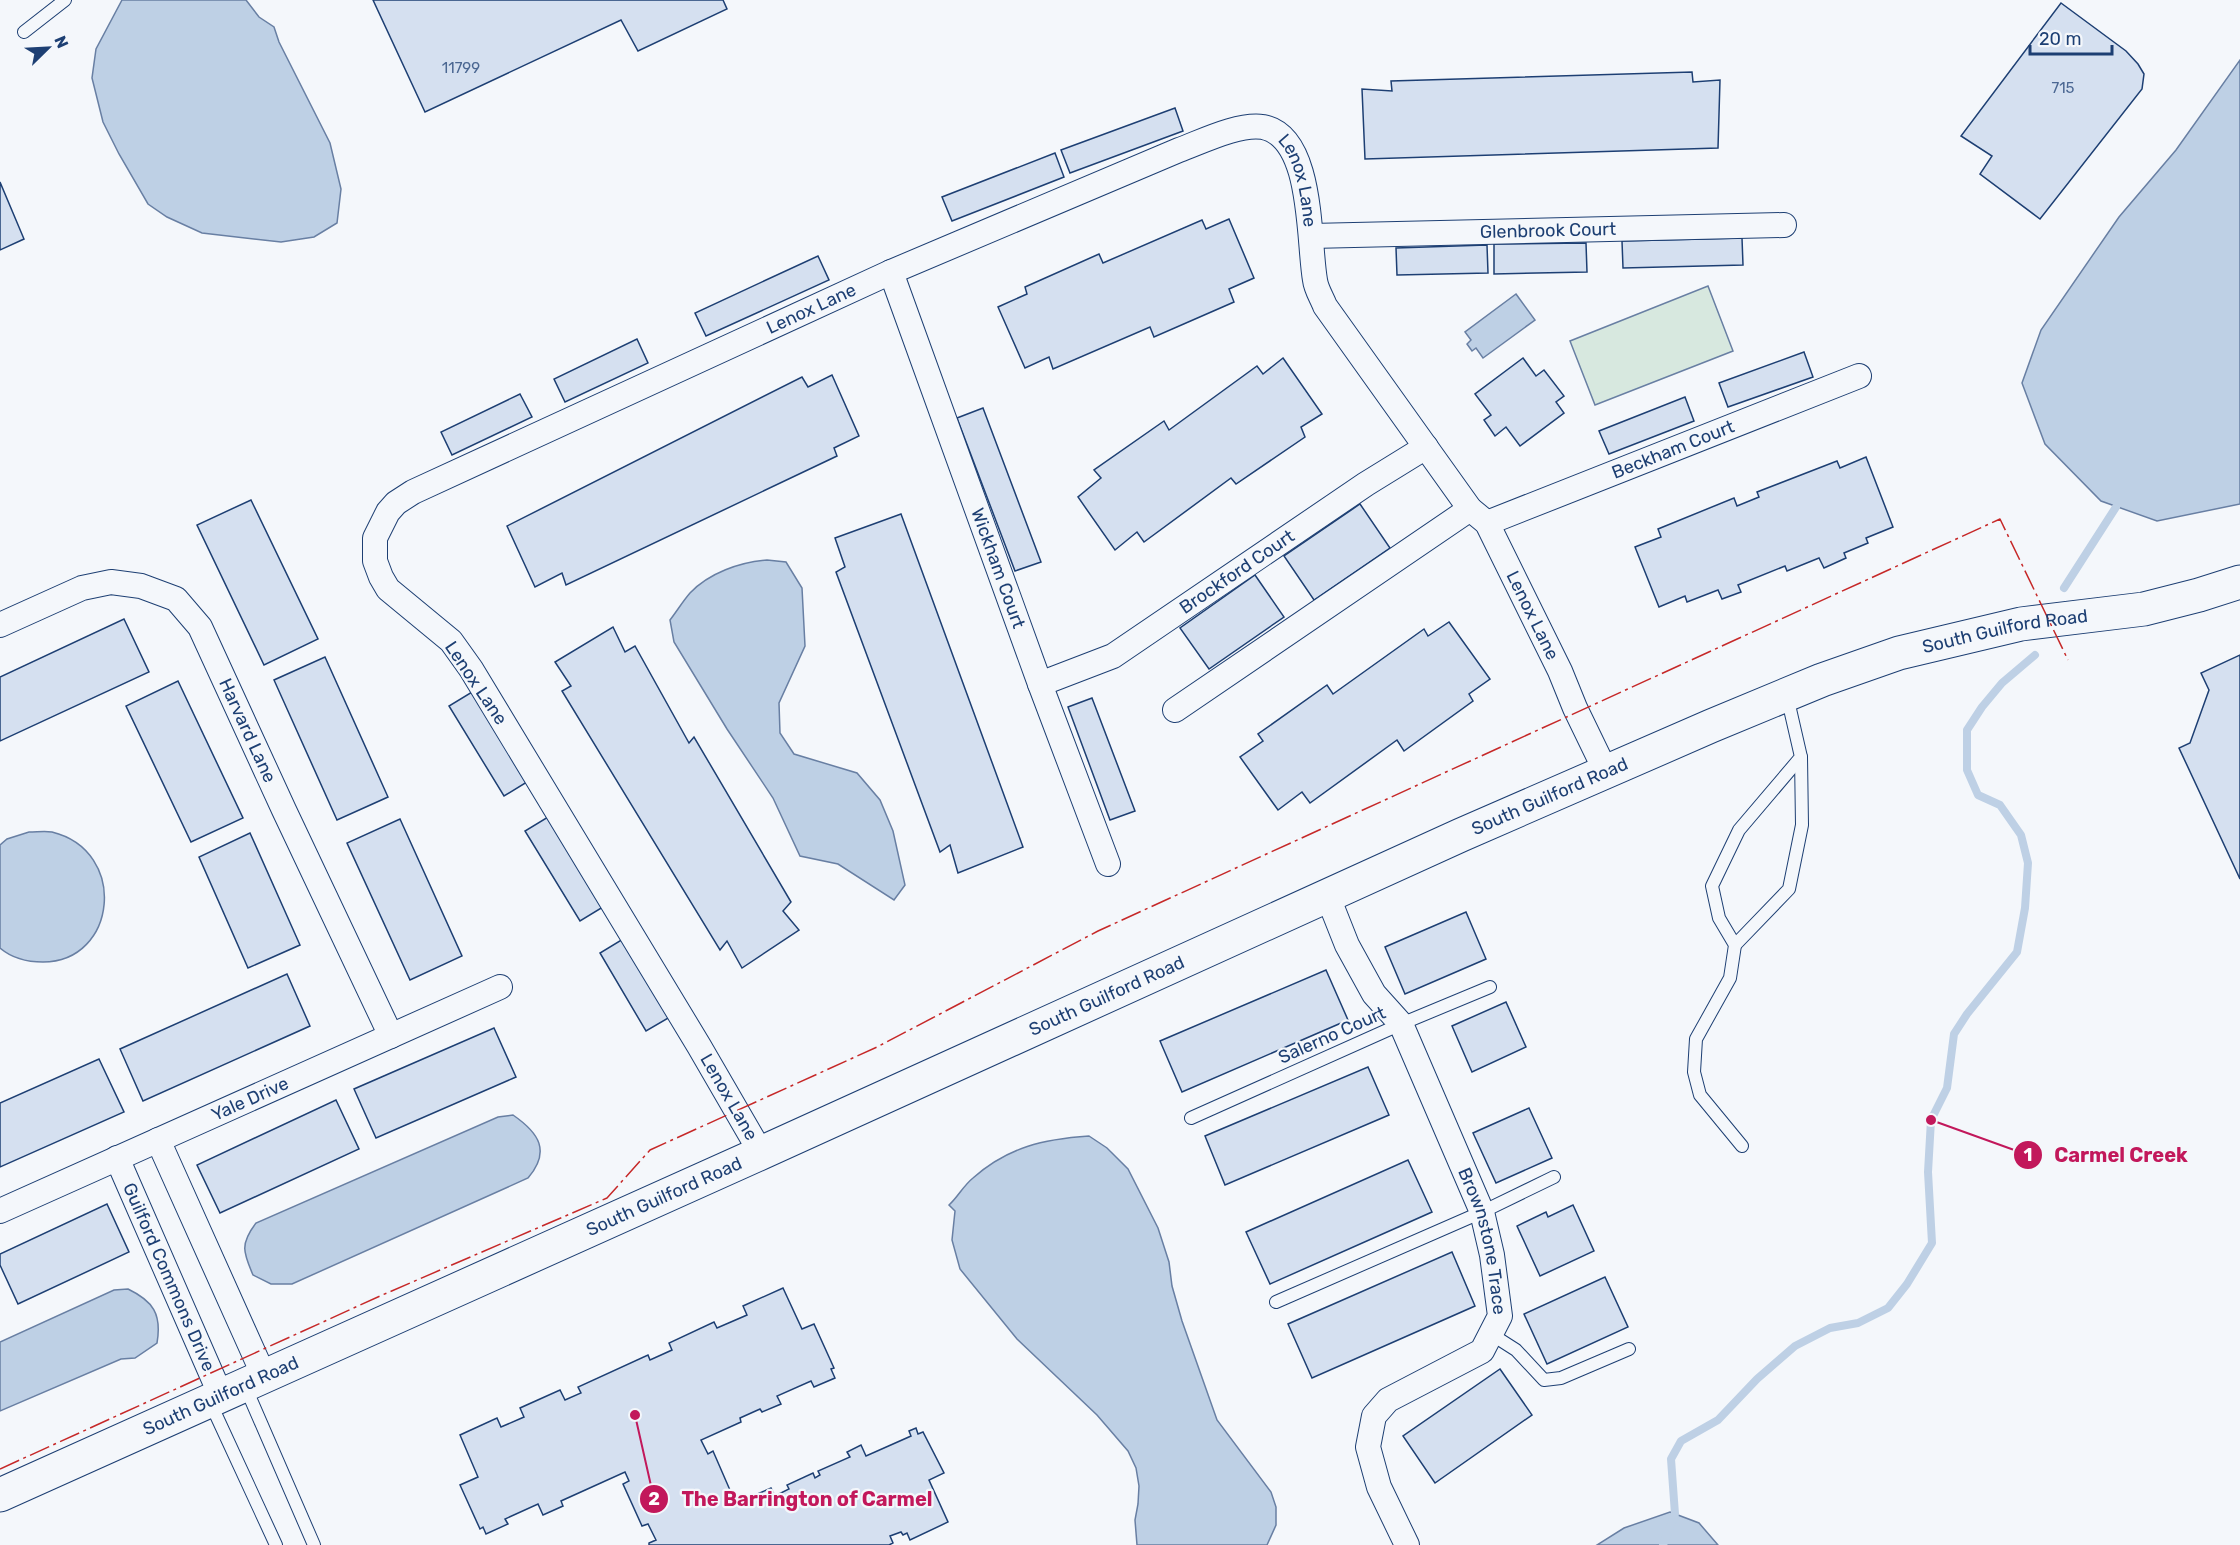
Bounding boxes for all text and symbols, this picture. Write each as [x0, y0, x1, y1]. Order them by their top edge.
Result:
north arrow [18, 18, 78, 78]
scale bar [2030, 18, 2112, 56]
text: 20 m [2039, 28, 2081, 50]
text: N [50, 33, 72, 51]
house number: 11799 [442, 59, 480, 77]
house number: 715 [2051, 79, 2075, 97]
street label: Lenox Lane [1274, 129, 1321, 228]
street label: Glenbrook Court [1480, 218, 1616, 243]
street label: Lenox Lane [763, 279, 859, 339]
street label: Beckham Court [1609, 415, 1737, 484]
street label: Wickham Court [966, 505, 1030, 631]
street label: Brockford Court [1175, 525, 1299, 619]
street label: Lenox Lane [1501, 567, 1564, 663]
street label: South Guilford Road [1920, 605, 2089, 658]
street label: Lenox Lane [440, 637, 512, 729]
street label: Harvard Lane [214, 675, 281, 786]
street label: South Guilford Road [1468, 753, 1631, 840]
street label: South Guilford Road [1026, 951, 1188, 1041]
street label: Salerno Court [1275, 1002, 1389, 1068]
street label: Lenox Lane [695, 1050, 763, 1144]
street label: Yale Drive [208, 1072, 292, 1126]
callout: Carmel Creek [2013, 1136, 2200, 1174]
text: Carmel Creek [2054, 1143, 2188, 1167]
text: 1 [2024, 1144, 2032, 1166]
street label: South Guilford Road [583, 1152, 745, 1241]
street label: Brownstone Trace [1453, 1164, 1511, 1316]
street label: Guilford Commons Drive [118, 1180, 220, 1375]
street label: South Guilford Road [139, 1351, 302, 1440]
callout: The Barrington of Carmel [639, 1480, 945, 1518]
text: The Barrington of Carmel [681, 1487, 933, 1511]
text: 2 [648, 1488, 660, 1510]

